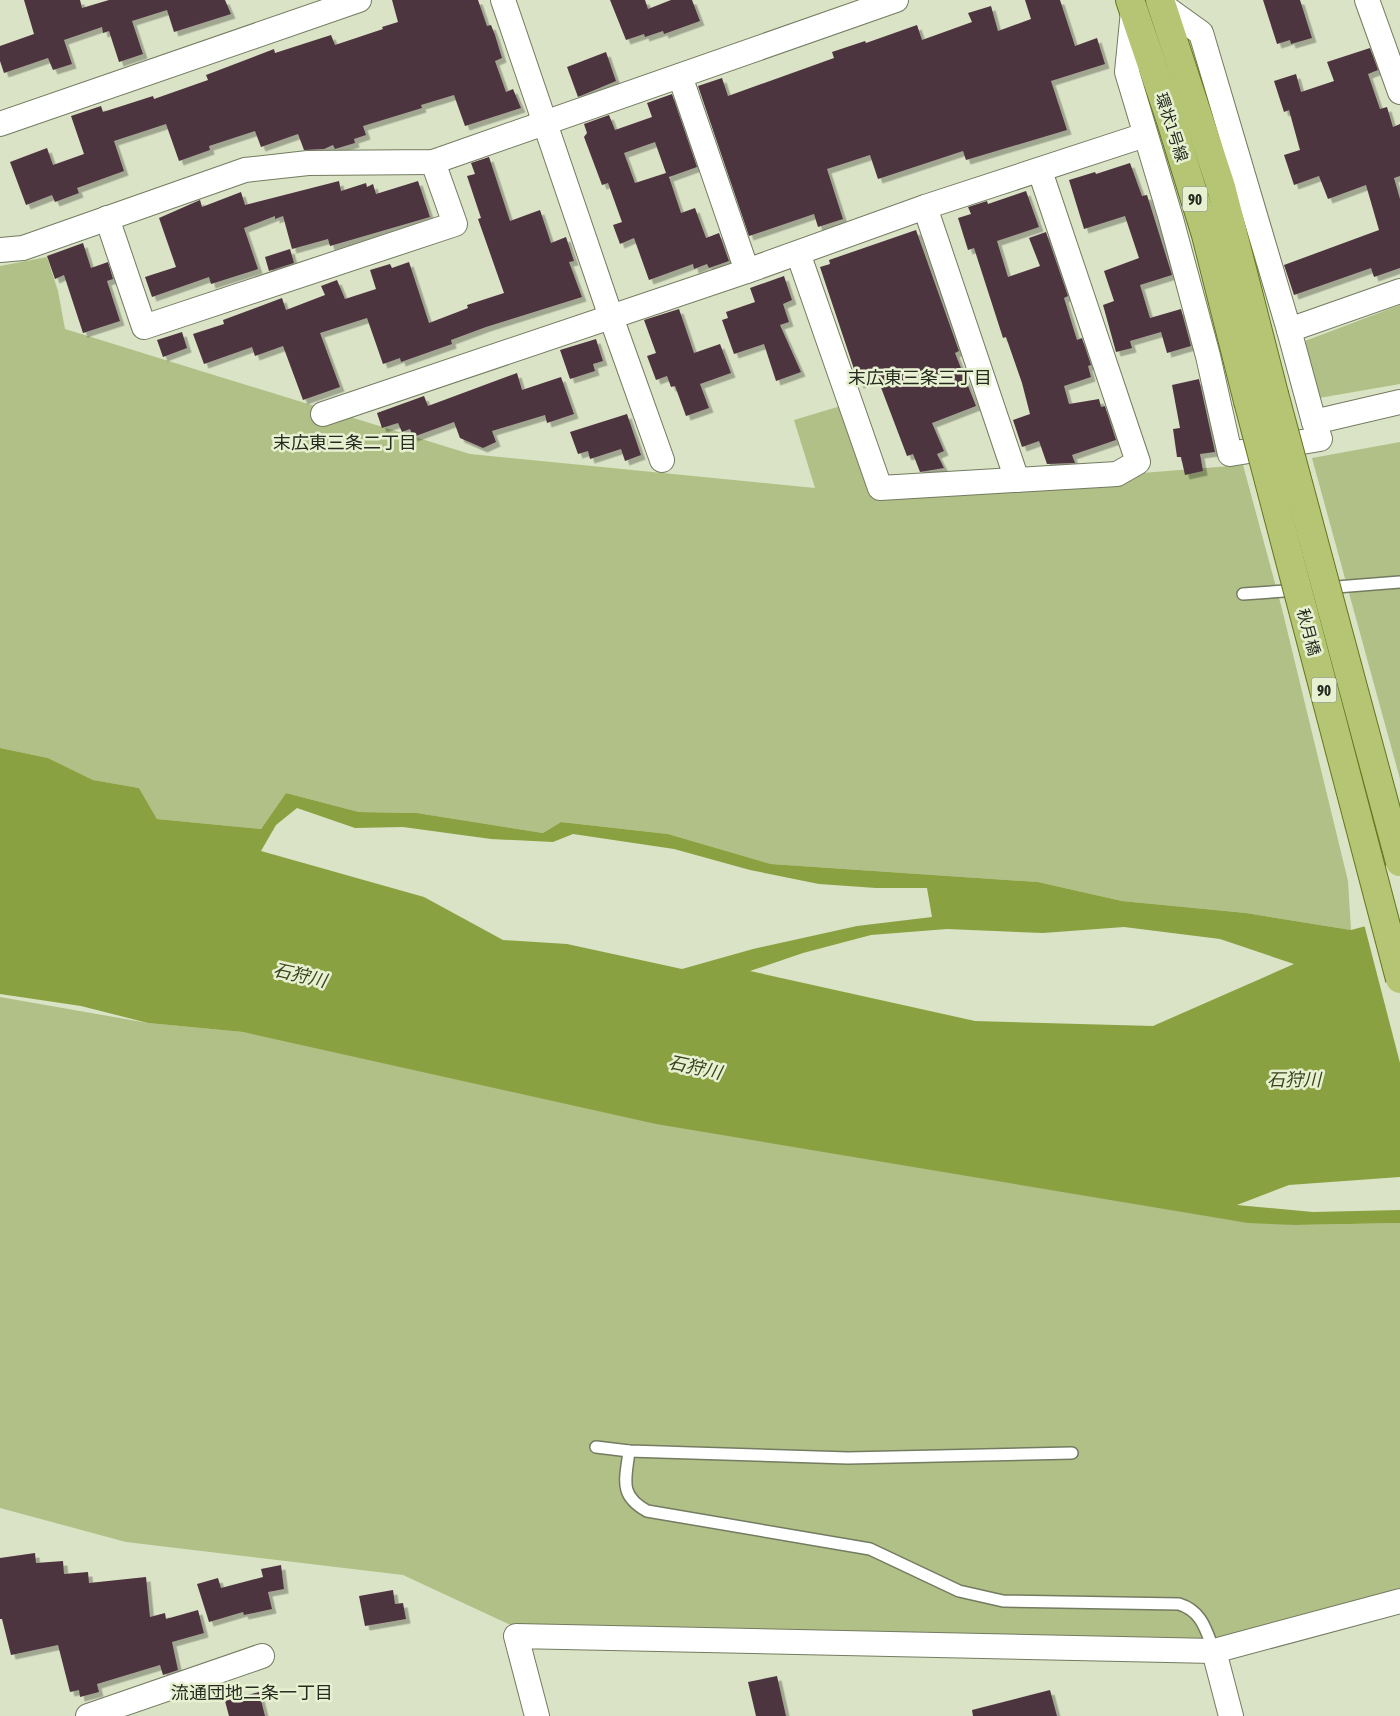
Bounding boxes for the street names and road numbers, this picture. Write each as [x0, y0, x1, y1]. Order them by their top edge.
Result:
street label: 環状1号線 [1152, 90, 1192, 164]
road number: 90 [1182, 186, 1208, 212]
street label: 秋月橋 [1294, 606, 1324, 658]
road number: 90 [1312, 678, 1336, 702]

